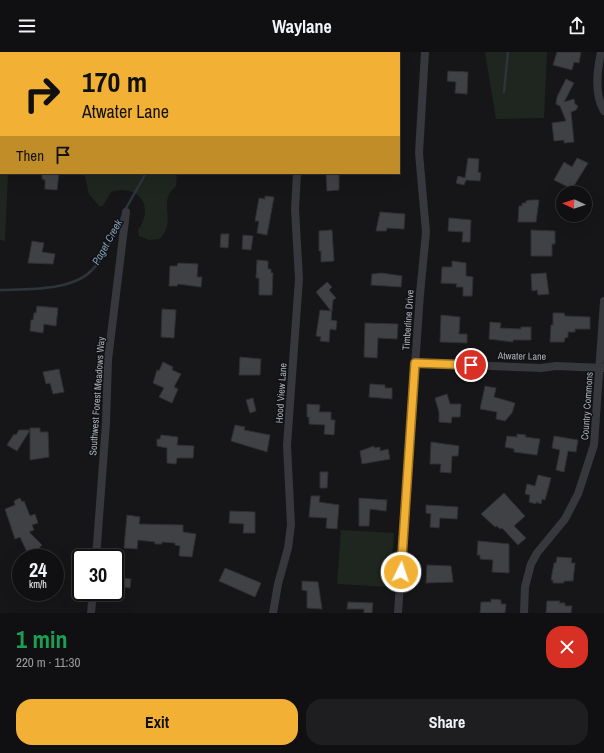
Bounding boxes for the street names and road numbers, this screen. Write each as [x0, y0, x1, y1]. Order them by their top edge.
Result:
street label: Timberline Drive [399, 289, 417, 351]
street label: Southwest Forest Meadows Way [86, 335, 108, 456]
street label: Atwater Lane [497, 349, 547, 363]
street label: Hood View Lane [272, 362, 290, 424]
street label: Country Commons [578, 371, 596, 441]

